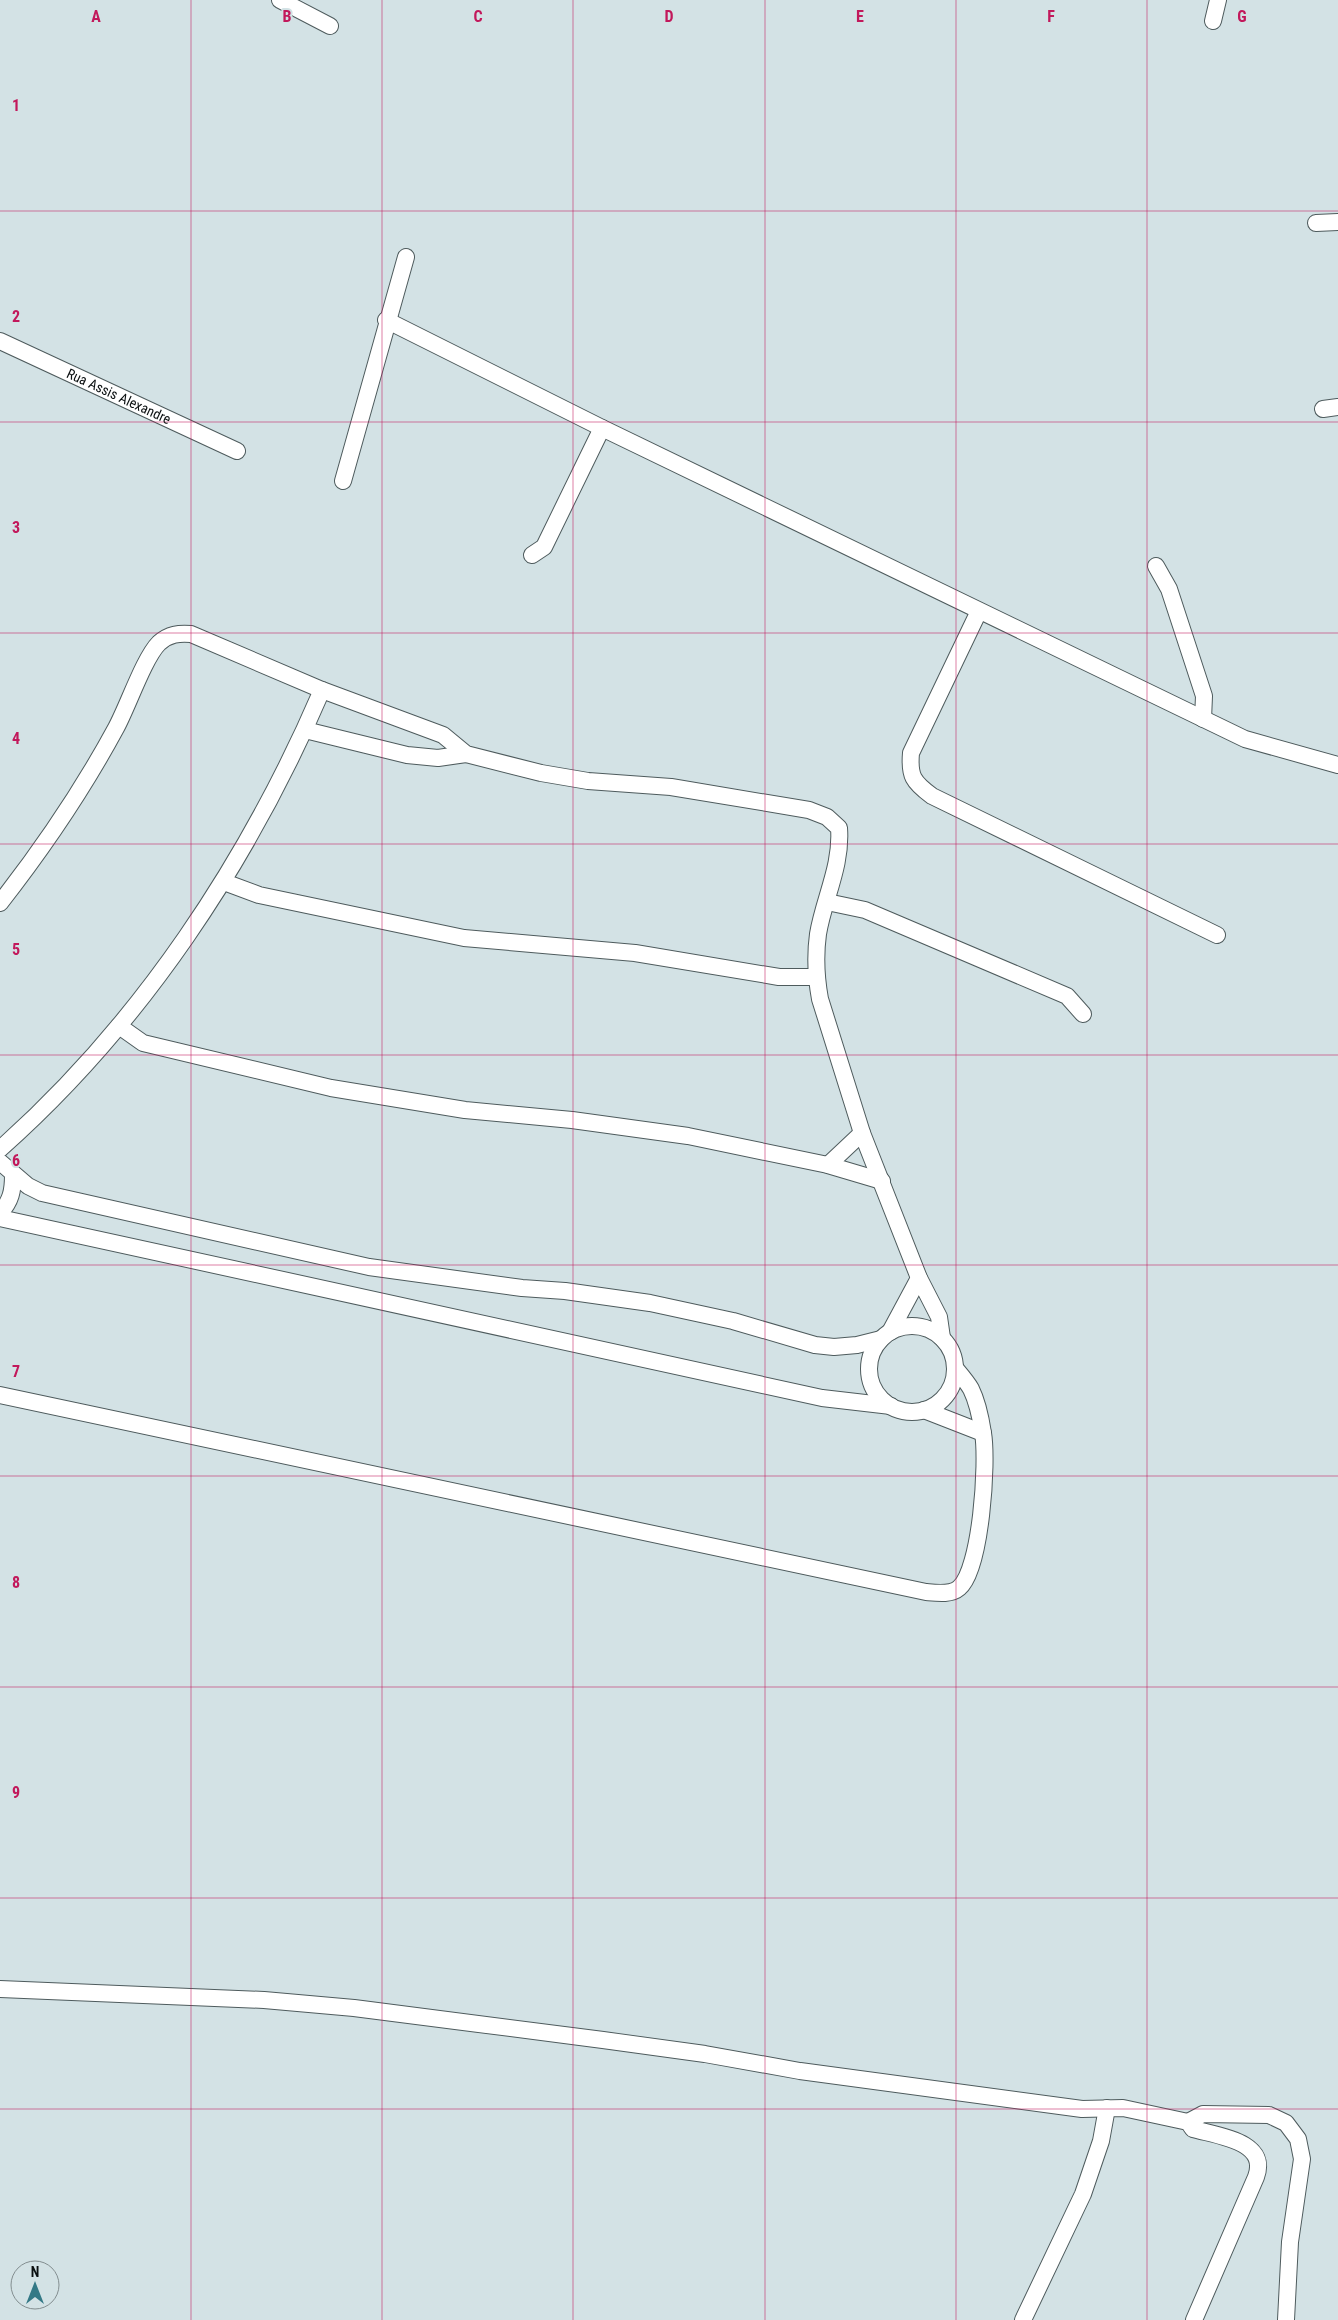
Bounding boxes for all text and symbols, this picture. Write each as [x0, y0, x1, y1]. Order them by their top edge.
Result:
text: A [91, 7, 101, 26]
text: B [283, 7, 292, 26]
text: C [473, 7, 483, 26]
text: D [664, 7, 674, 26]
text: E [856, 7, 864, 26]
text: F [1047, 7, 1055, 26]
text: G [1237, 7, 1247, 26]
text: 1 [12, 96, 20, 115]
text: 2 [12, 307, 20, 326]
street label: Rua Assis Alexandre [64, 365, 174, 427]
text: 3 [12, 518, 20, 537]
text: 4 [12, 729, 20, 748]
text: 5 [12, 940, 20, 959]
text: 6 [12, 1151, 20, 1170]
text: 7 [12, 1362, 20, 1381]
text: 8 [12, 1573, 20, 1592]
text: 9 [12, 1783, 20, 1802]
north arrow [10, 2260, 60, 2310]
text: N [31, 2264, 39, 2280]

